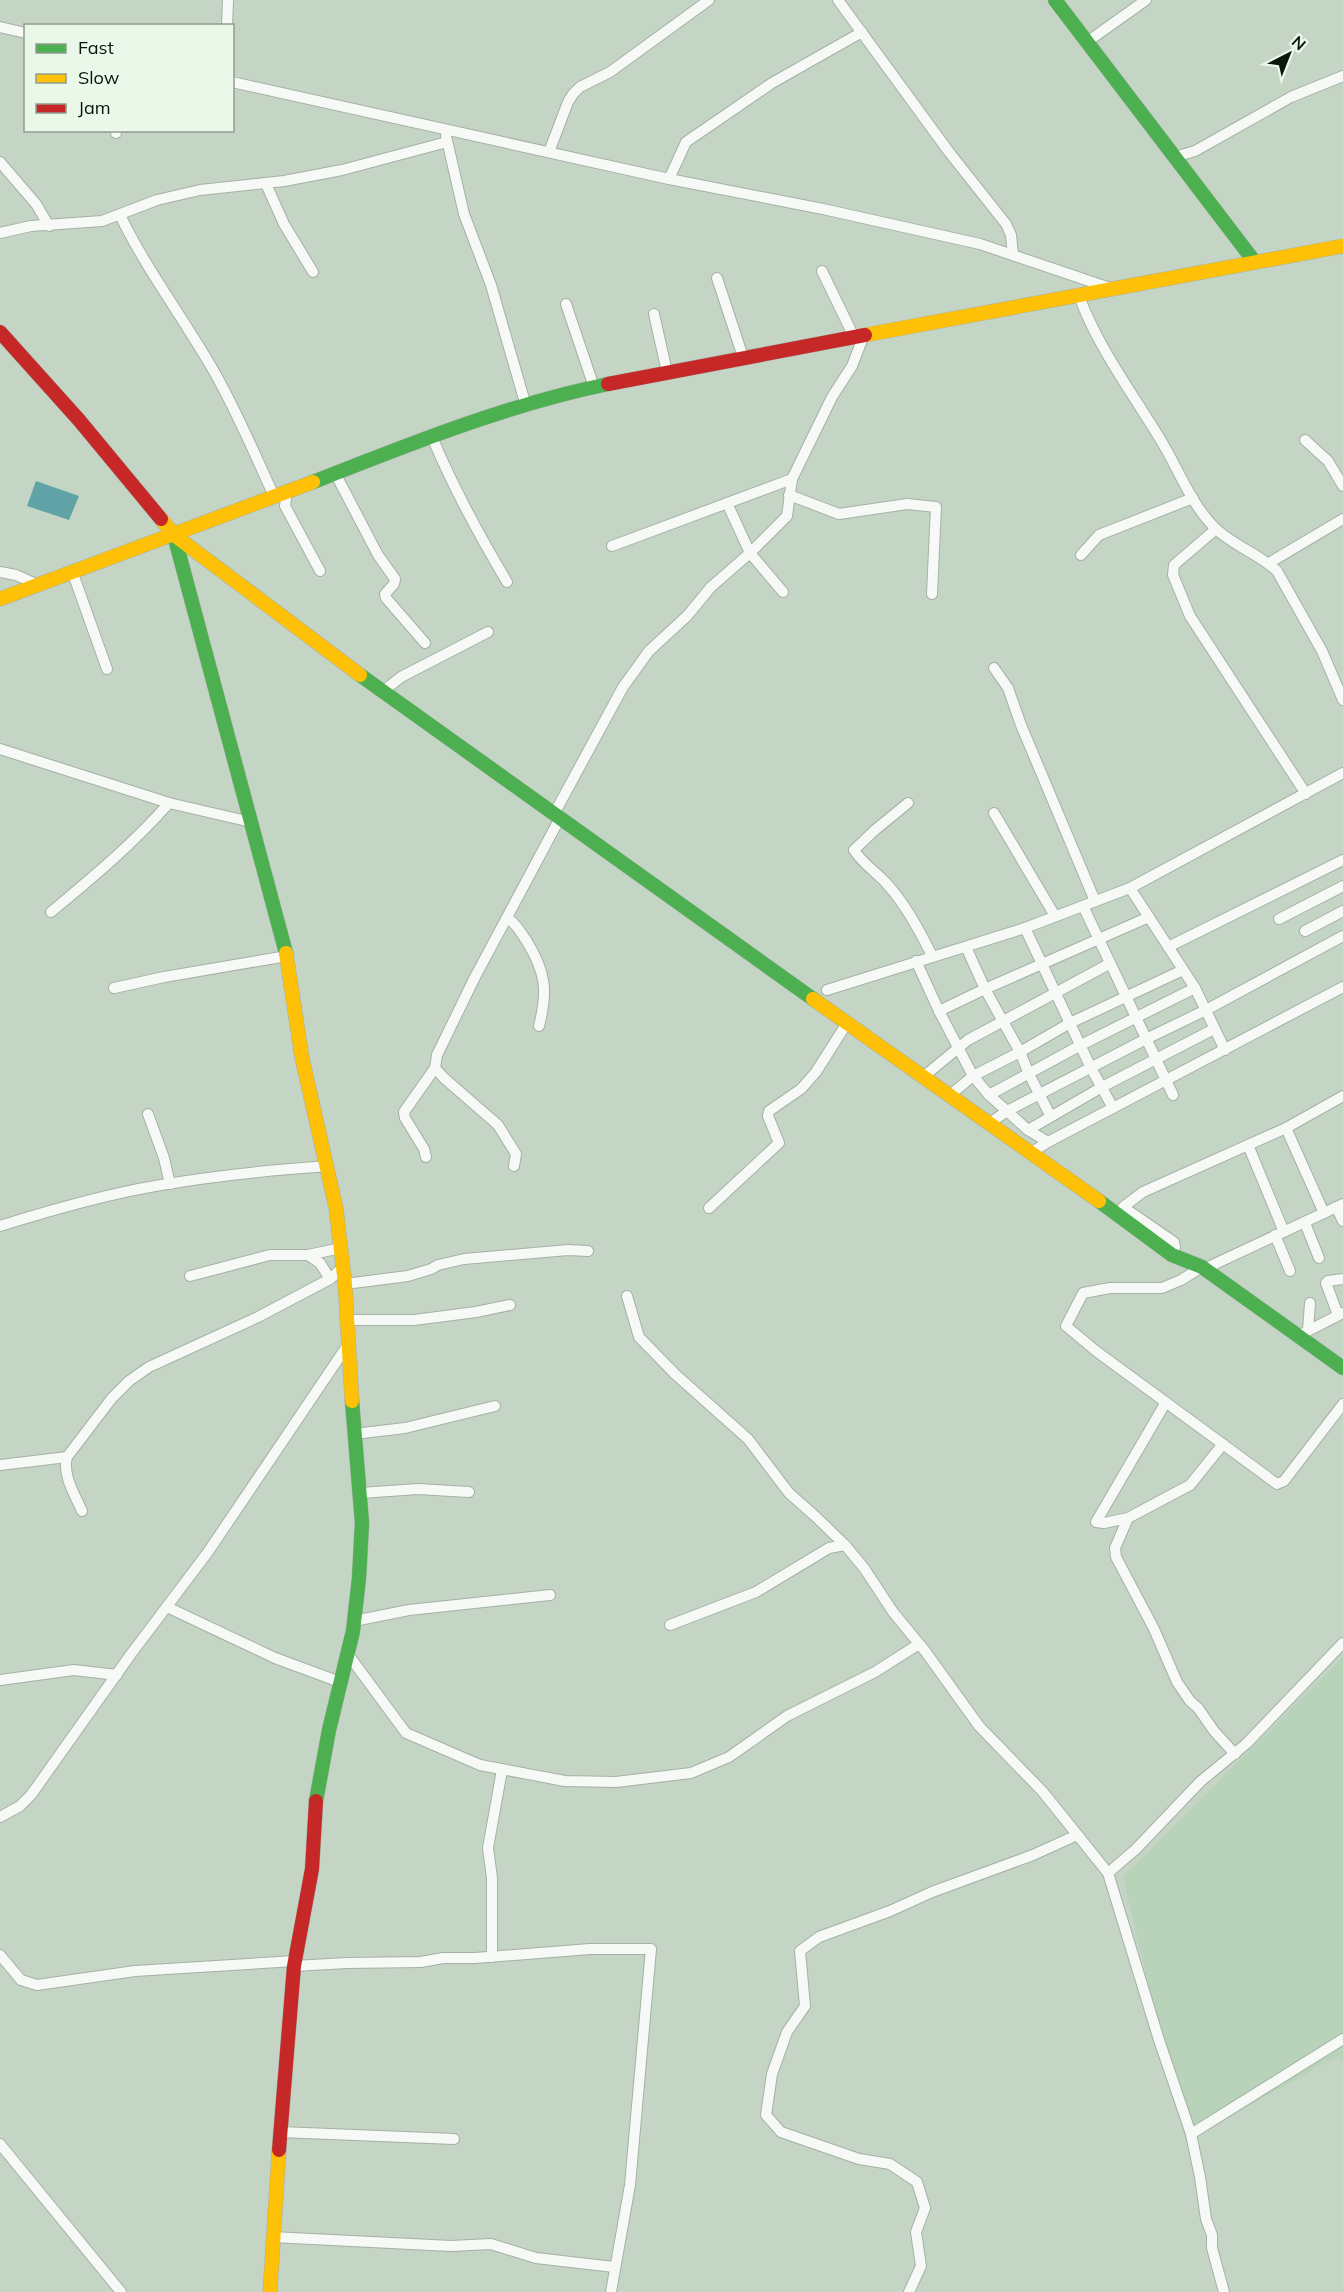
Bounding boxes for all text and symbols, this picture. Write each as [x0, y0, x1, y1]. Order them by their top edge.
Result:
legend [24, 24, 234, 132]
north arrow [1259, 24, 1319, 84]
text: N [1288, 31, 1310, 54]
text: Fast [78, 36, 114, 59]
text: Slow [78, 66, 120, 89]
text: Jam [78, 96, 111, 119]

